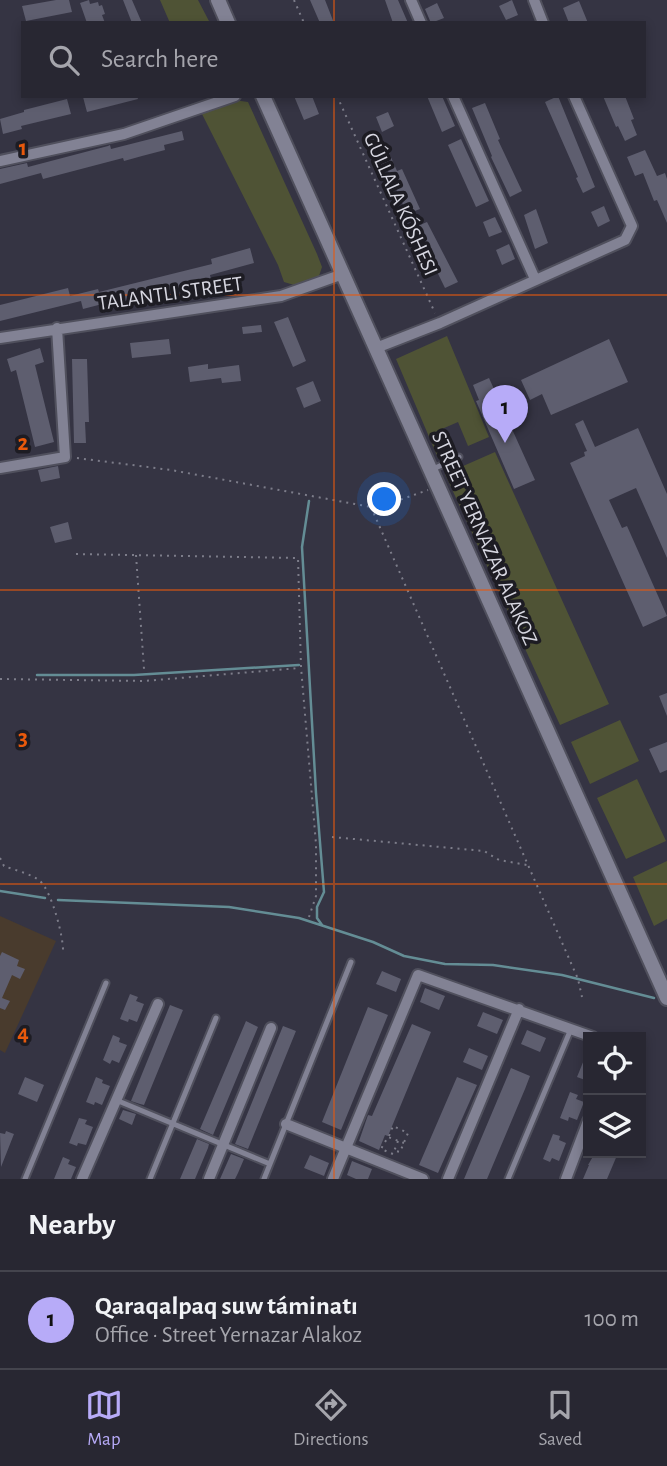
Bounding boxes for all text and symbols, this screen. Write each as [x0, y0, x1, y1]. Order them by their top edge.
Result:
search box [21, 21, 646, 98]
icon: search [45, 41, 83, 79]
text: Search here [101, 46, 219, 72]
street label: GÚLLALA KÓSHESI [360, 129, 443, 279]
text: 1 [19, 137, 27, 160]
street label: TALANTLI STREET [96, 273, 244, 314]
pin: 1 [482, 385, 528, 443]
street label: STREET YERNAZAR ALAKOZ [428, 428, 541, 648]
text: 2 [18, 432, 29, 455]
your location [367, 482, 401, 516]
text: 3 [18, 727, 28, 750]
text: 4 [17, 1022, 29, 1045]
map controls [583, 1032, 646, 1158]
button: locate [583, 1032, 646, 1095]
button: layers [583, 1095, 646, 1158]
text: Nearby [28, 1210, 116, 1240]
text: Qaraqalpaq suw táminatı [95, 1293, 358, 1319]
text: 1 [47, 1308, 55, 1331]
text: 100 m [585, 1308, 639, 1331]
text: Office · Street Yernazar Alakoz [95, 1324, 362, 1347]
tab: Map [85, 1386, 123, 1451]
tab: Directions [293, 1386, 369, 1451]
tab: Saved [539, 1386, 582, 1451]

